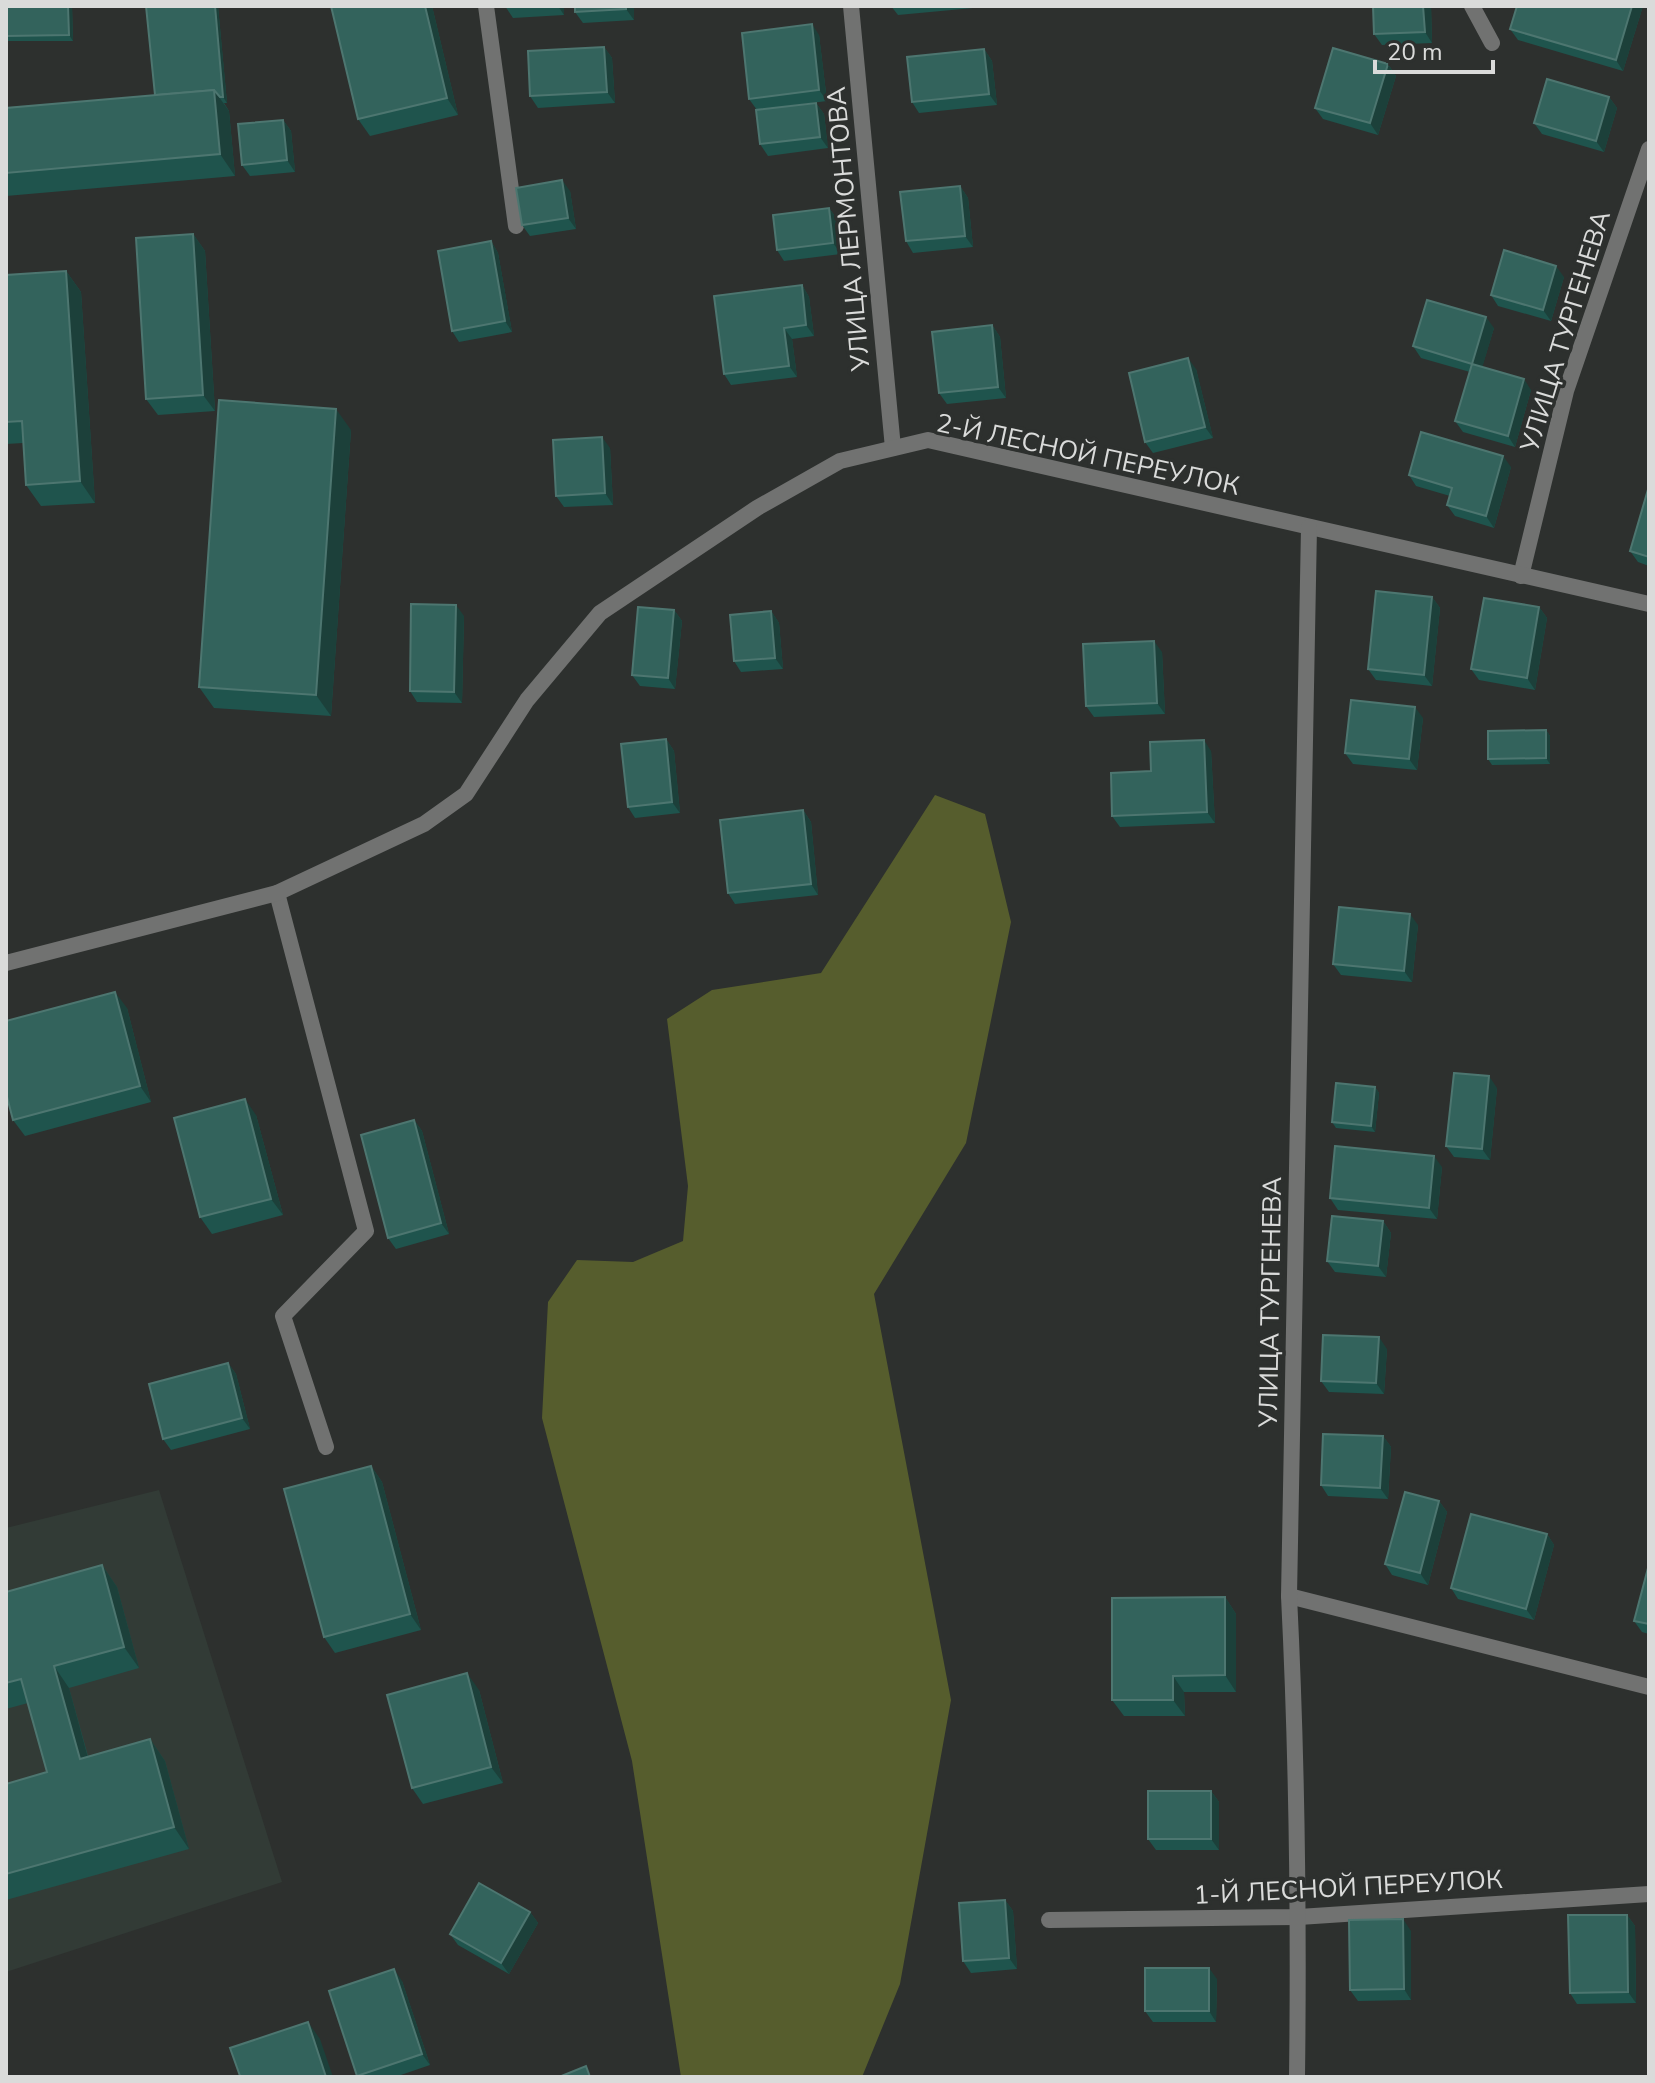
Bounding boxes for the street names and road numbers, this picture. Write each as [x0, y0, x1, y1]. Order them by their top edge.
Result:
street label: УЛИЦА ЛЕРМОНТОВА [819, 85, 878, 373]
street label: УЛИЦА ТУРГЕНЕВА [1512, 206, 1619, 457]
street label: 2-Й ЛЕСНОЙ ПЕРЕУЛОК [933, 405, 1243, 504]
street label: УЛИЦА ТУРГЕНЕВА [1251, 1176, 1290, 1429]
street label: 1-Й ЛЕСНОЙ ПЕРЕУЛОК [1193, 1862, 1504, 1913]

